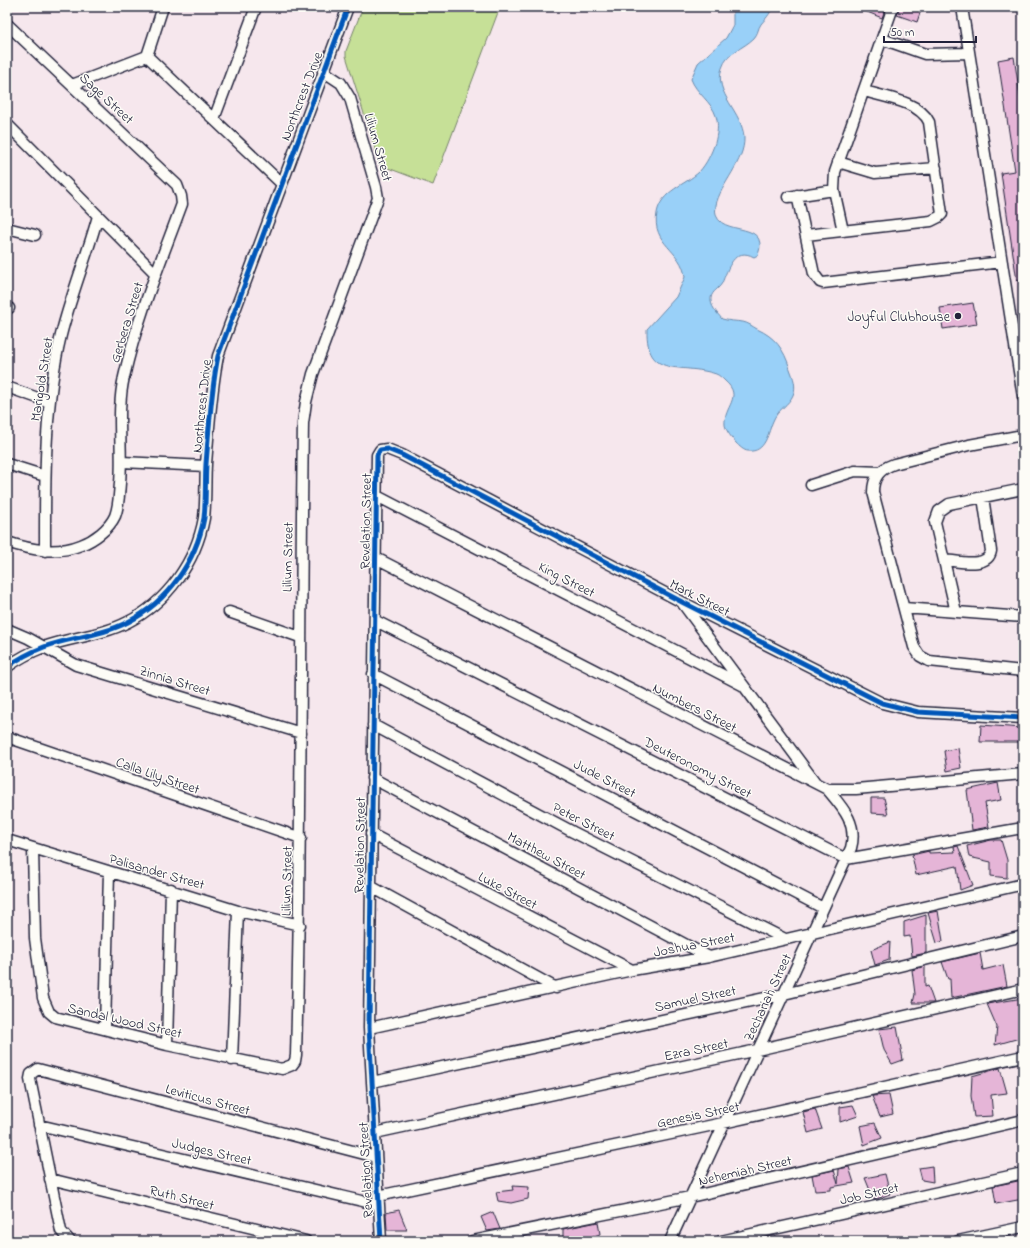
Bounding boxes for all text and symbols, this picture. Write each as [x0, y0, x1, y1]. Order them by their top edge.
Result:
scale bar [884, 18, 976, 44]
text: 50 m [890, 24, 914, 42]
street label: Northcrest Drive [276, 48, 329, 144]
street label: Sage Street [73, 68, 138, 131]
street label: Lilium Street [358, 111, 397, 184]
street label: Gerbera Street [105, 279, 150, 366]
place label: Joyful Clubhouse [848, 307, 951, 329]
marker: Joyful Clubhouse [953, 311, 963, 321]
street label: Marigold Street [25, 335, 61, 423]
street label: Northcrest Drive [187, 358, 218, 454]
street label: Revelation Street [355, 472, 378, 569]
street label: Lilium Street [277, 521, 300, 592]
street label: King Street [534, 557, 599, 605]
street label: Mark Street [665, 574, 733, 623]
street label: Zinnia Street [137, 661, 213, 702]
street label: Numbers Street [648, 678, 740, 739]
street label: Deuteronomy Street [638, 732, 755, 806]
street label: Calla Lily Street [112, 752, 203, 802]
street label: Jude Street [569, 755, 640, 804]
street label: Revelation Street [349, 796, 372, 893]
street label: Peter Street [548, 798, 618, 847]
street label: Matthew Street [503, 827, 590, 886]
street label: Lilium Street [276, 845, 299, 916]
street label: Palisander Street [106, 849, 207, 896]
street label: Luke Street [474, 867, 541, 916]
street label: Joshua Street [652, 927, 737, 964]
street label: Zechariah Street [739, 950, 798, 1045]
street label: Samuel Street [653, 981, 738, 1018]
street label: Sandal Wood Street [65, 998, 184, 1045]
street label: Ezra Street [662, 1033, 731, 1067]
street label: Leviticus Street [163, 1079, 252, 1122]
street label: Genesis Street [655, 1096, 742, 1134]
street label: Revelation Street [353, 1121, 380, 1219]
street label: Judges Street [170, 1133, 254, 1173]
street label: Nehemiah Street [697, 1150, 794, 1192]
street label: Job Street [838, 1177, 901, 1211]
street label: Ruth Street [147, 1180, 216, 1217]

